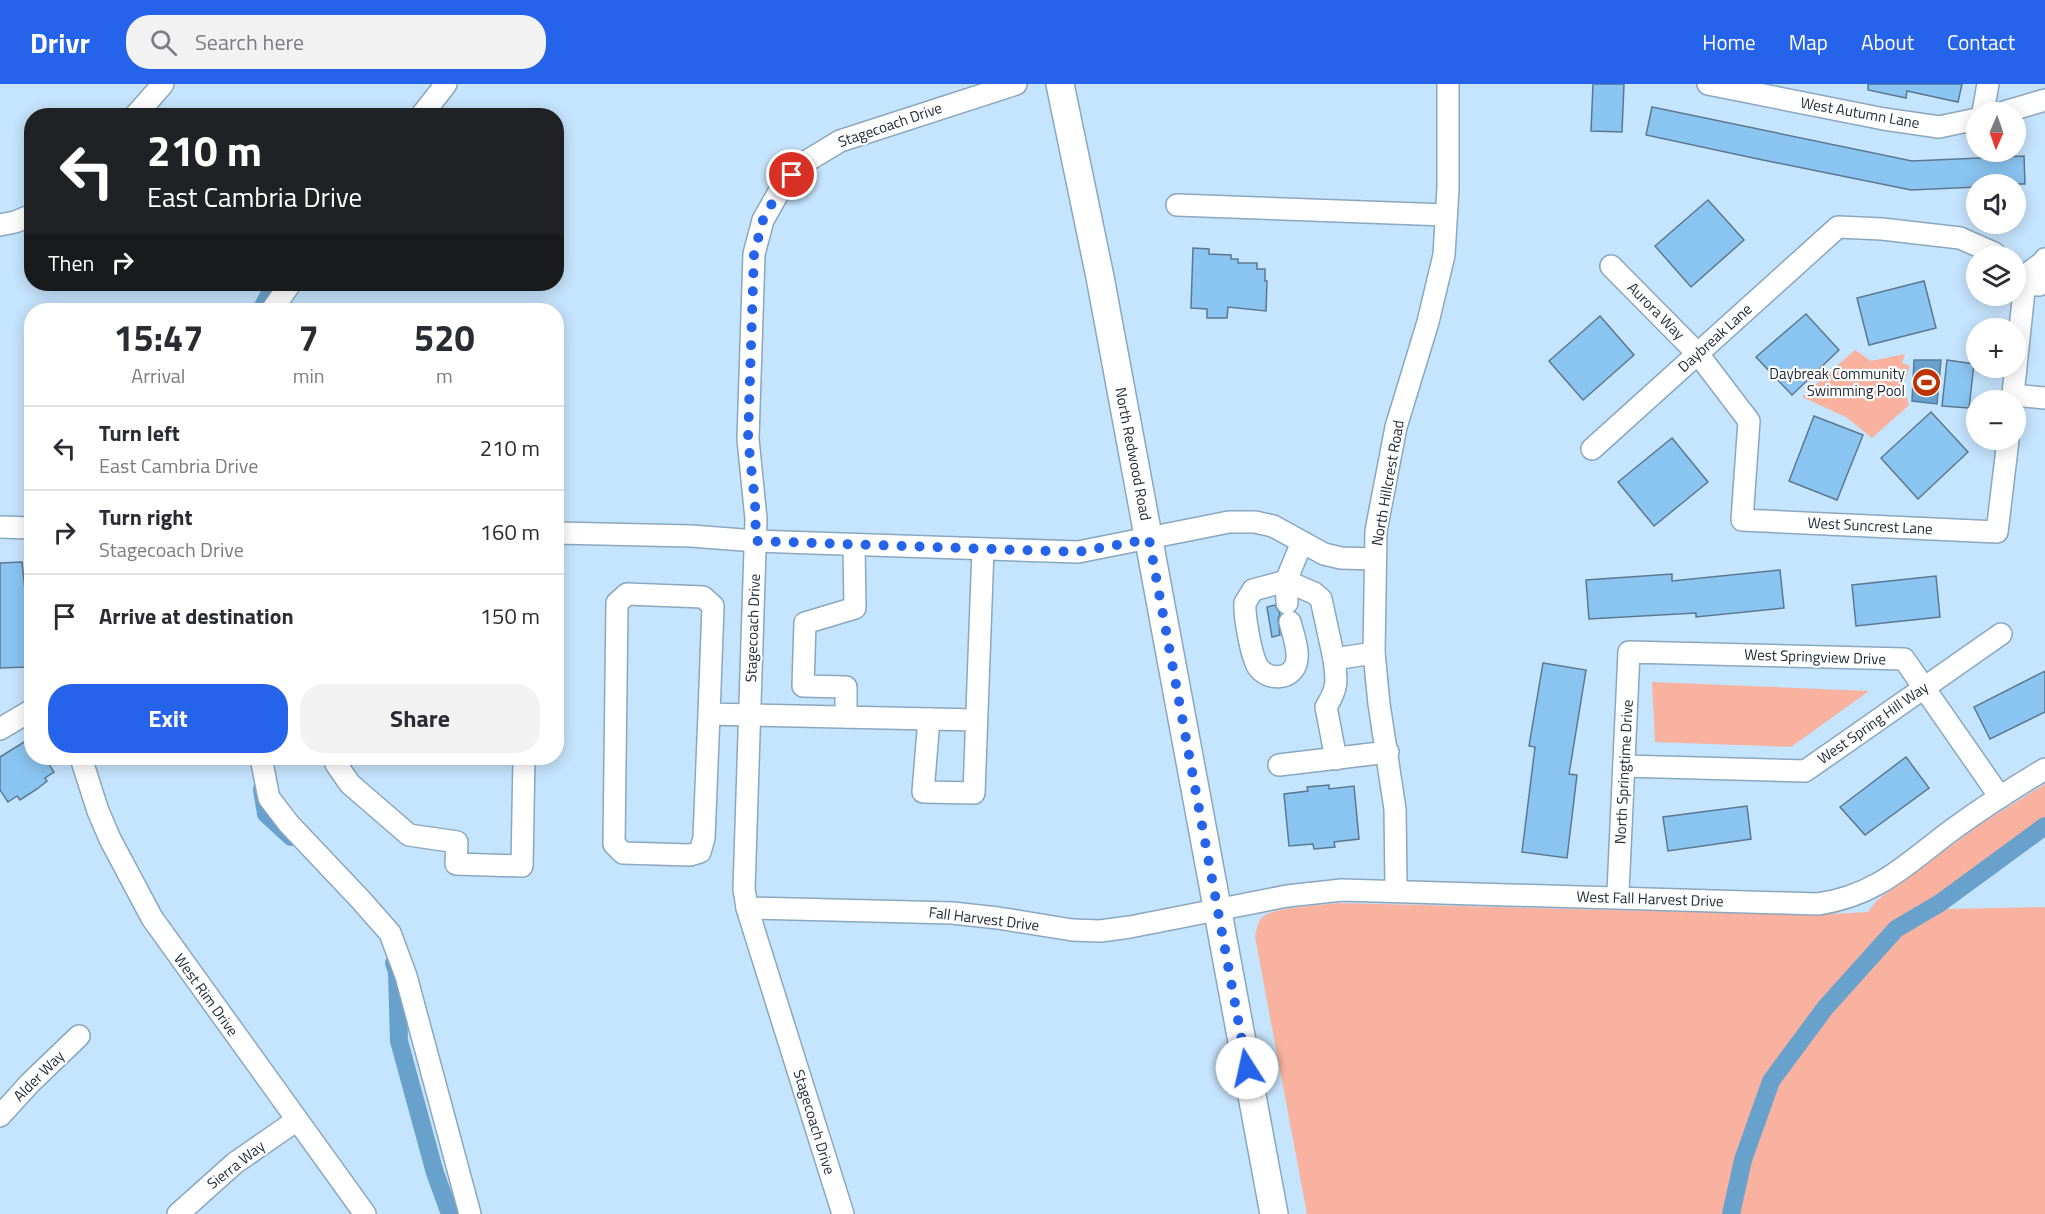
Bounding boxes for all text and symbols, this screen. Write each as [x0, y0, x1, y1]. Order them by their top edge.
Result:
search box [126, 15, 546, 69]
text: Drivr [30, 21, 90, 64]
text: Search here [195, 25, 304, 59]
icon: search [147, 26, 180, 59]
text: Home [1702, 26, 1756, 58]
text: Map [1789, 26, 1828, 58]
text: About [1861, 26, 1914, 58]
text: Contact [1947, 26, 2015, 58]
street label: West Autumn Lane [1799, 91, 1921, 134]
street label: Stagecoach Drive [835, 96, 945, 153]
north arrow [1966, 102, 2026, 162]
map controls [1966, 102, 2026, 450]
text: 210 m [147, 118, 262, 182]
icon: left [48, 132, 126, 210]
pin [766, 149, 817, 200]
icon: arrive [775, 158, 808, 191]
button: sound [1966, 174, 2026, 234]
text: East Cambria Drive [147, 176, 362, 217]
text: Then [48, 246, 94, 280]
icon: right [106, 246, 139, 279]
button: layers [1966, 246, 2026, 306]
street label: Aurora Way [1622, 276, 1691, 345]
street label: Daybreak Lane [1672, 298, 1757, 377]
text: 15:47 [113, 310, 203, 365]
text: 7 [299, 310, 319, 365]
text: 520 [414, 310, 475, 365]
button: + [1966, 318, 2026, 378]
text: Arrival [131, 360, 186, 391]
text: min [293, 360, 325, 391]
text: m [436, 360, 453, 391]
place label: Daybreak Community Swimming Pool [1769, 362, 1905, 402]
sports icon: Daybreak Community Swimming Pool [1910, 367, 1942, 399]
street label: North Redwood Road [1109, 385, 1158, 523]
button: − [1966, 390, 2026, 450]
text: Turn left [99, 416, 180, 450]
street label: North Hillcrest Road [1365, 418, 1410, 548]
text: 210 m [480, 431, 540, 465]
icon: left [48, 432, 81, 465]
text: East Cambria Drive [99, 450, 258, 481]
text: Turn right [99, 500, 193, 534]
street label: West Suncrest Lane [1807, 511, 1933, 540]
text: 160 m [480, 515, 540, 549]
icon: right [48, 516, 81, 549]
text: Stagecoach Drive [99, 534, 244, 565]
street label: Stagecoach Drive [739, 573, 766, 683]
text: Arrive at destination [99, 599, 294, 633]
text: 150 m [480, 599, 540, 633]
icon: arrive [48, 600, 81, 633]
street label: West Springview Drive [1744, 643, 1886, 670]
street label: West Spring Hill Way [1812, 676, 1933, 770]
button: Exit [48, 684, 288, 753]
button: Share [300, 684, 540, 753]
street label: North Springtime Drive [1608, 699, 1639, 845]
street label: West Fall Harvest Drive [1576, 884, 1724, 913]
street label: Fall Harvest Drive [928, 900, 1041, 937]
street label: West Rim Drive [169, 949, 244, 1041]
position arrow [1215, 1036, 1279, 1100]
street label: Alder Way [8, 1045, 69, 1106]
street label: Stagecoach Drive [788, 1067, 841, 1177]
street label: Sierra Way [202, 1135, 270, 1195]

